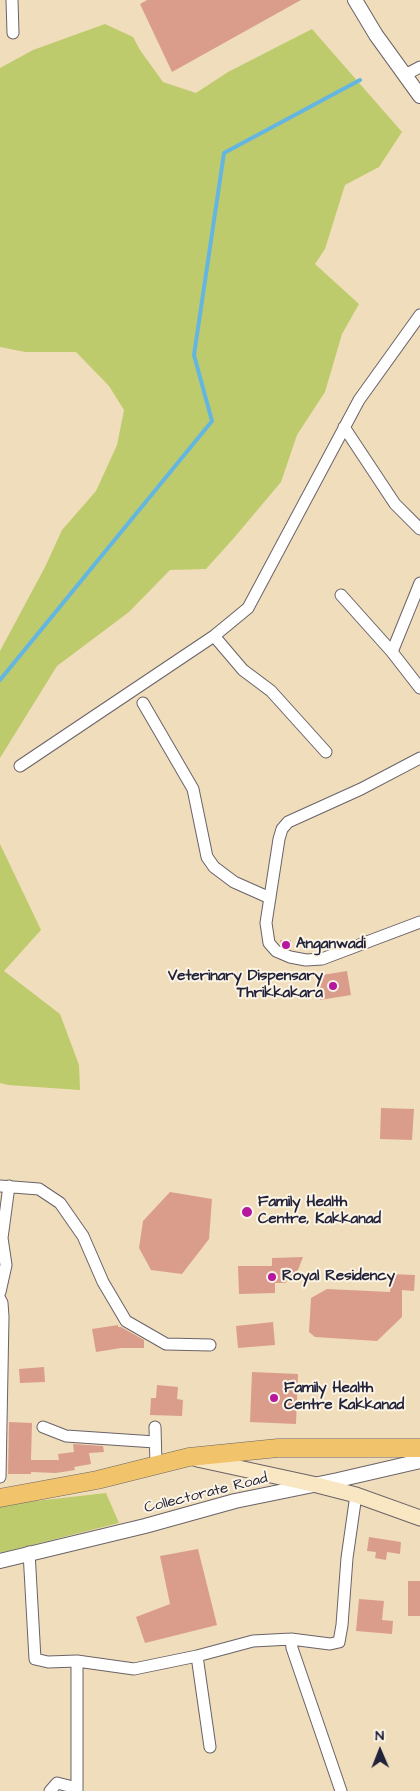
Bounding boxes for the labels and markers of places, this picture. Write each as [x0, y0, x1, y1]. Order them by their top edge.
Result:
place label: Anganwadi [296, 936, 366, 954]
marker: Anganwadi [280, 939, 292, 951]
place label: Veterinary Dispensary Thrikkakara [168, 968, 323, 1003]
marker: Veterinary Dispensary Thrikkakara [327, 980, 339, 992]
place label: Family Health Centre, Kakkanad [258, 1194, 381, 1229]
marker: Family Health Centre, Kakkanad [240, 1205, 254, 1219]
place label: Royal Residency [282, 1268, 395, 1286]
marker: Royal Residency [266, 1271, 278, 1283]
place label: Family Health Centre Kakkanad [284, 1380, 404, 1415]
marker: Family Health Centre Kakkanad [268, 1392, 280, 1404]

